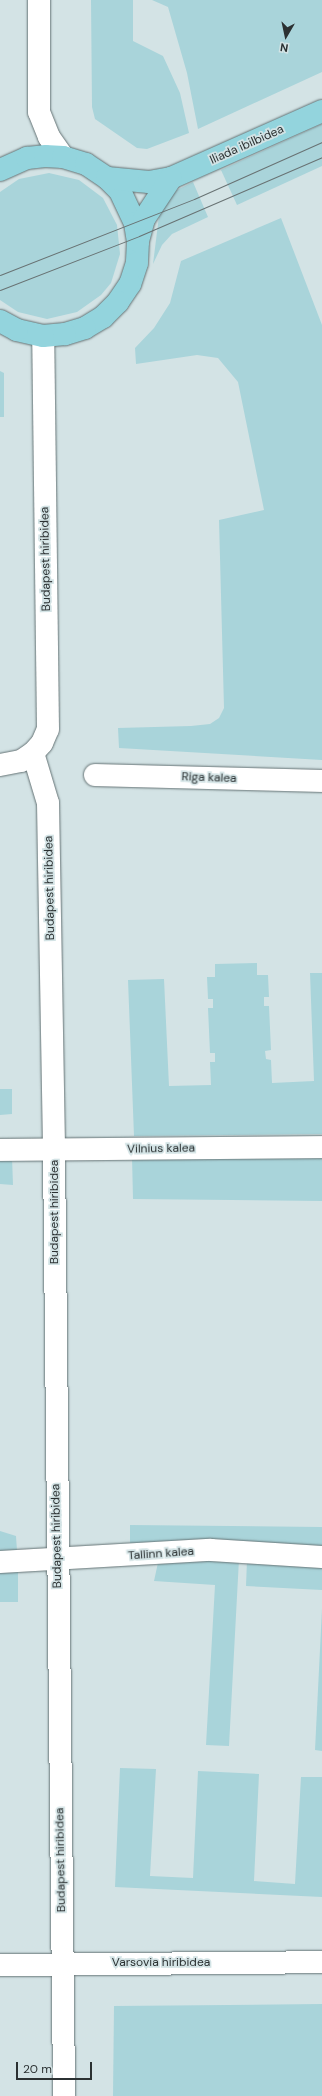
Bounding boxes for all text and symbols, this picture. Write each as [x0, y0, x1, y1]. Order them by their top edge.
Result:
north arrow [266, 16, 306, 56]
text: N [279, 40, 289, 55]
street label: Iliada ibilbidea [208, 122, 286, 168]
street label: Budapest hiribidea [38, 507, 54, 611]
street label: Riga kalea [181, 770, 237, 786]
street label: Budapest hiribidea [42, 836, 58, 940]
street label: Vilnius kalea [127, 1141, 195, 1157]
street label: Budapest hiribidea [48, 1160, 62, 1264]
street label: Budapest hiribidea [49, 1484, 65, 1588]
street label: Tallinn kalea [128, 1545, 194, 1563]
street label: Budapest hiribidea [53, 1808, 69, 1912]
street label: Varsovia hiribidea [112, 1956, 210, 1970]
scale bar [18, 2054, 94, 2080]
text: 20 m [23, 2061, 52, 2077]

